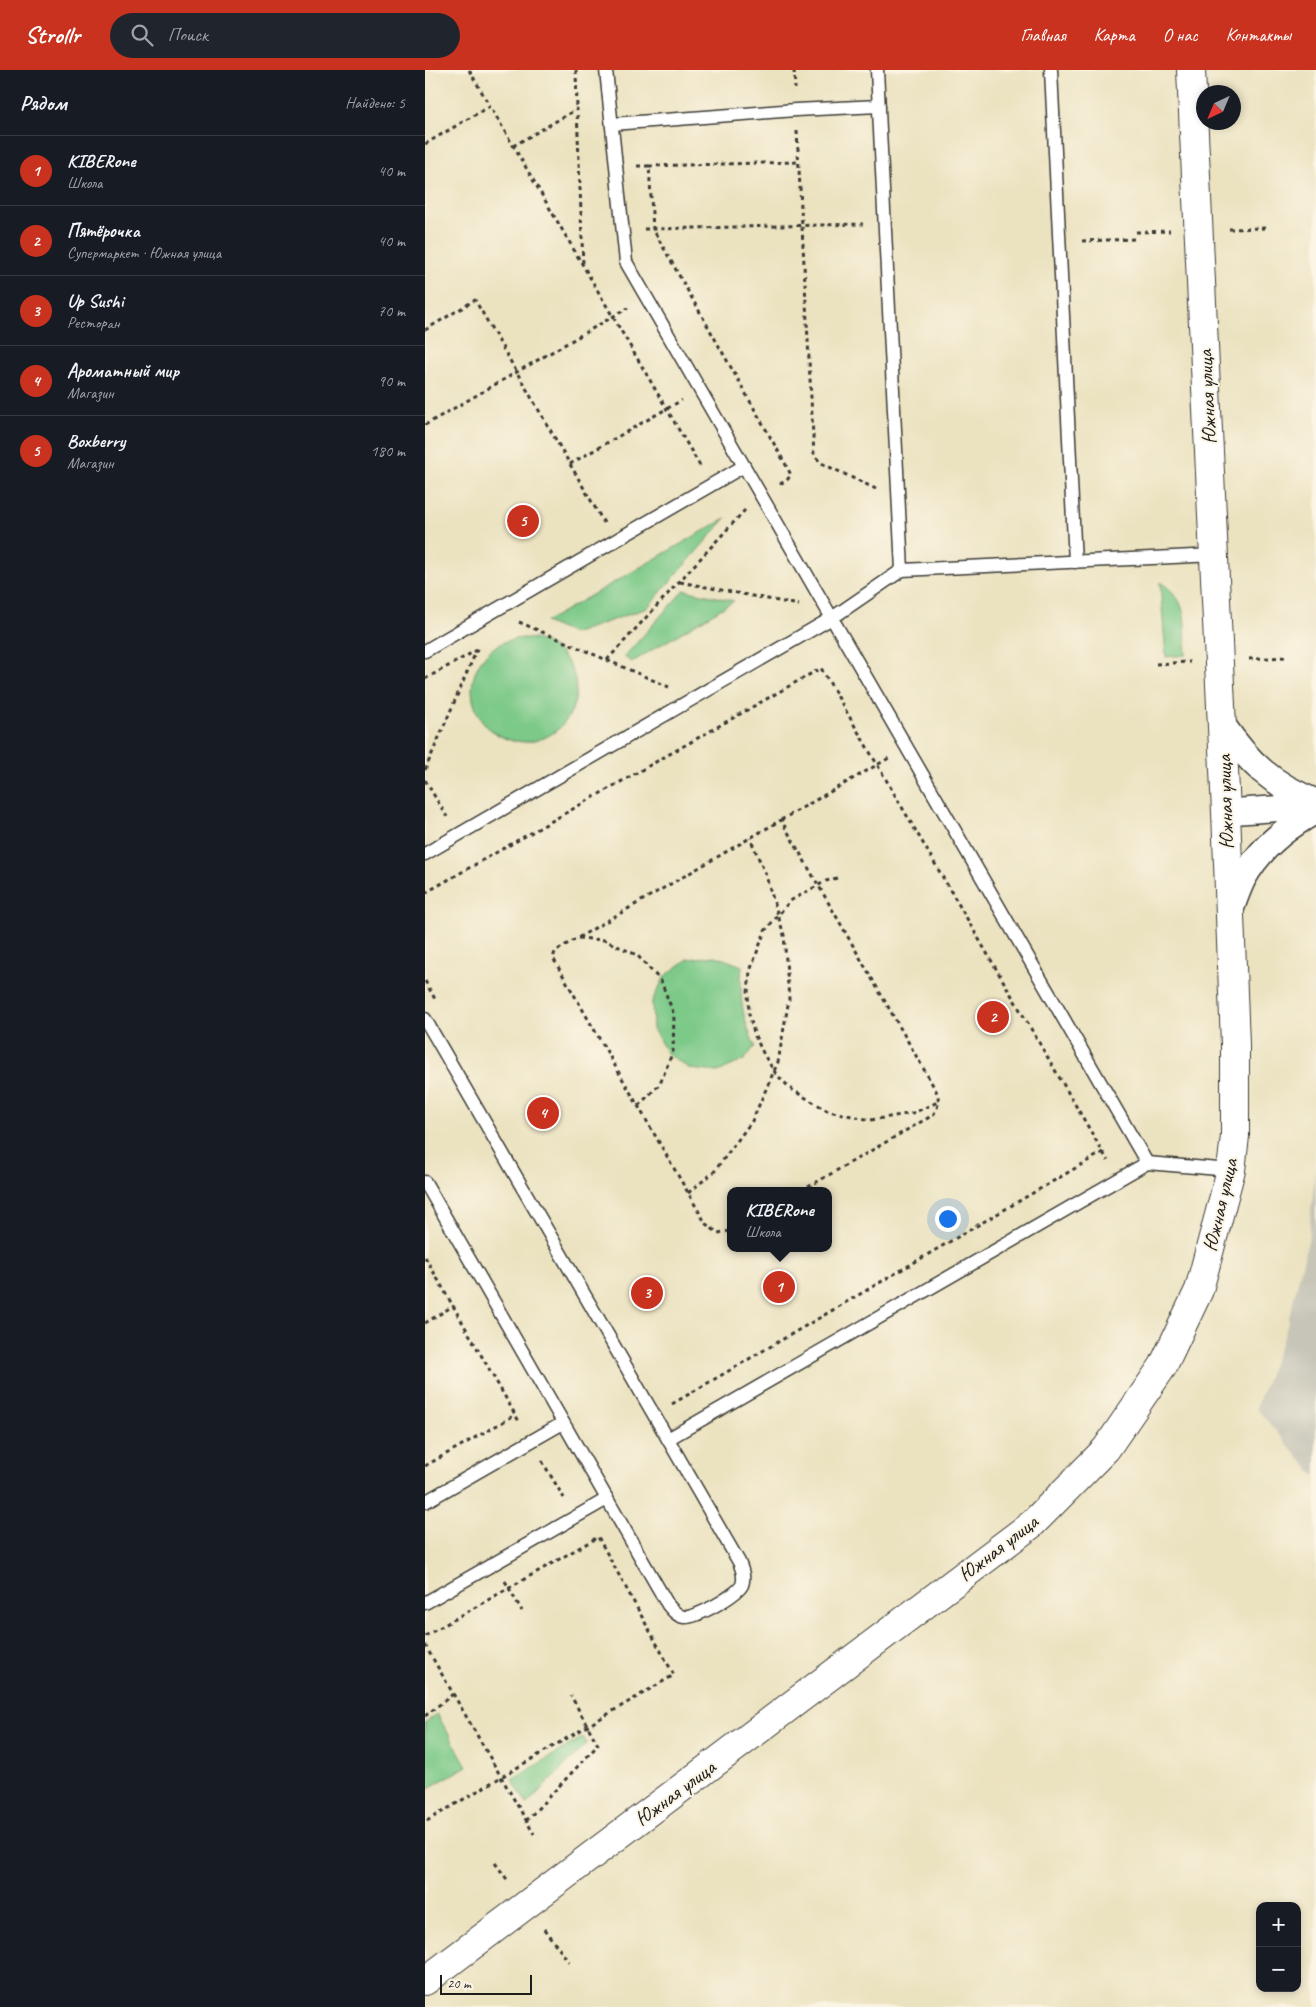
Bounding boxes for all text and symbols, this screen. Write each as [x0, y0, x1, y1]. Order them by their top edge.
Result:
search box [110, 13, 460, 58]
text: Strollr [25, 20, 80, 50]
icon: search [128, 21, 156, 49]
text: Поиск [168, 23, 208, 47]
text: Главная [1021, 24, 1066, 46]
text: Карта [1094, 24, 1135, 46]
text: О нас [1163, 24, 1198, 46]
text: Контакты [1226, 24, 1291, 46]
north arrow [1196, 85, 1241, 130]
text: Рядом [20, 90, 67, 116]
text: Найдено: 5 [345, 93, 405, 113]
text: KIBERone [67, 149, 136, 173]
text: 1 [32, 161, 40, 181]
text: 40 m [378, 161, 405, 181]
text: Школа [67, 173, 102, 193]
text: Пятёрочка [67, 219, 140, 243]
text: 2 [32, 231, 40, 251]
text: 40 m [378, 231, 405, 251]
text: Супермаркет · Южная улица [67, 243, 221, 263]
text: Up Sushi [67, 289, 123, 313]
text: 3 [32, 301, 40, 321]
text: 70 m [378, 301, 405, 321]
text: Ресторан [67, 313, 120, 333]
street label: Южная улица [1191, 348, 1222, 445]
text: Ароматный мир [67, 359, 179, 383]
text: 4 [32, 371, 40, 391]
text: 90 m [378, 371, 405, 391]
text: Магазин [67, 383, 114, 403]
text: Boxberry [67, 429, 125, 453]
text: 5 [33, 441, 39, 461]
text: 180 m [371, 441, 405, 461]
text: Магазин [67, 453, 114, 473]
pin: 5 [507, 502, 539, 540]
street label: Южная улица [1210, 753, 1240, 850]
pin: 2 [977, 998, 1009, 1036]
pin: 4 [527, 1094, 559, 1132]
street label: Южная улица [1197, 1155, 1244, 1254]
popup [727, 1187, 832, 1252]
text: KIBERone [745, 1198, 814, 1222]
your location [935, 1206, 961, 1232]
text: Школа [745, 1222, 781, 1242]
pin: 1 [763, 1268, 795, 1306]
pin: 3 [631, 1274, 663, 1312]
street label: Южная улица [953, 1508, 1044, 1587]
street label: Южная улица [629, 1753, 722, 1832]
map controls [1256, 1902, 1301, 1992]
button: + [1256, 1902, 1301, 1947]
button: − [1256, 1947, 1301, 1992]
scale bar [440, 1972, 533, 1995]
text: 20 m [447, 1975, 471, 1992]

